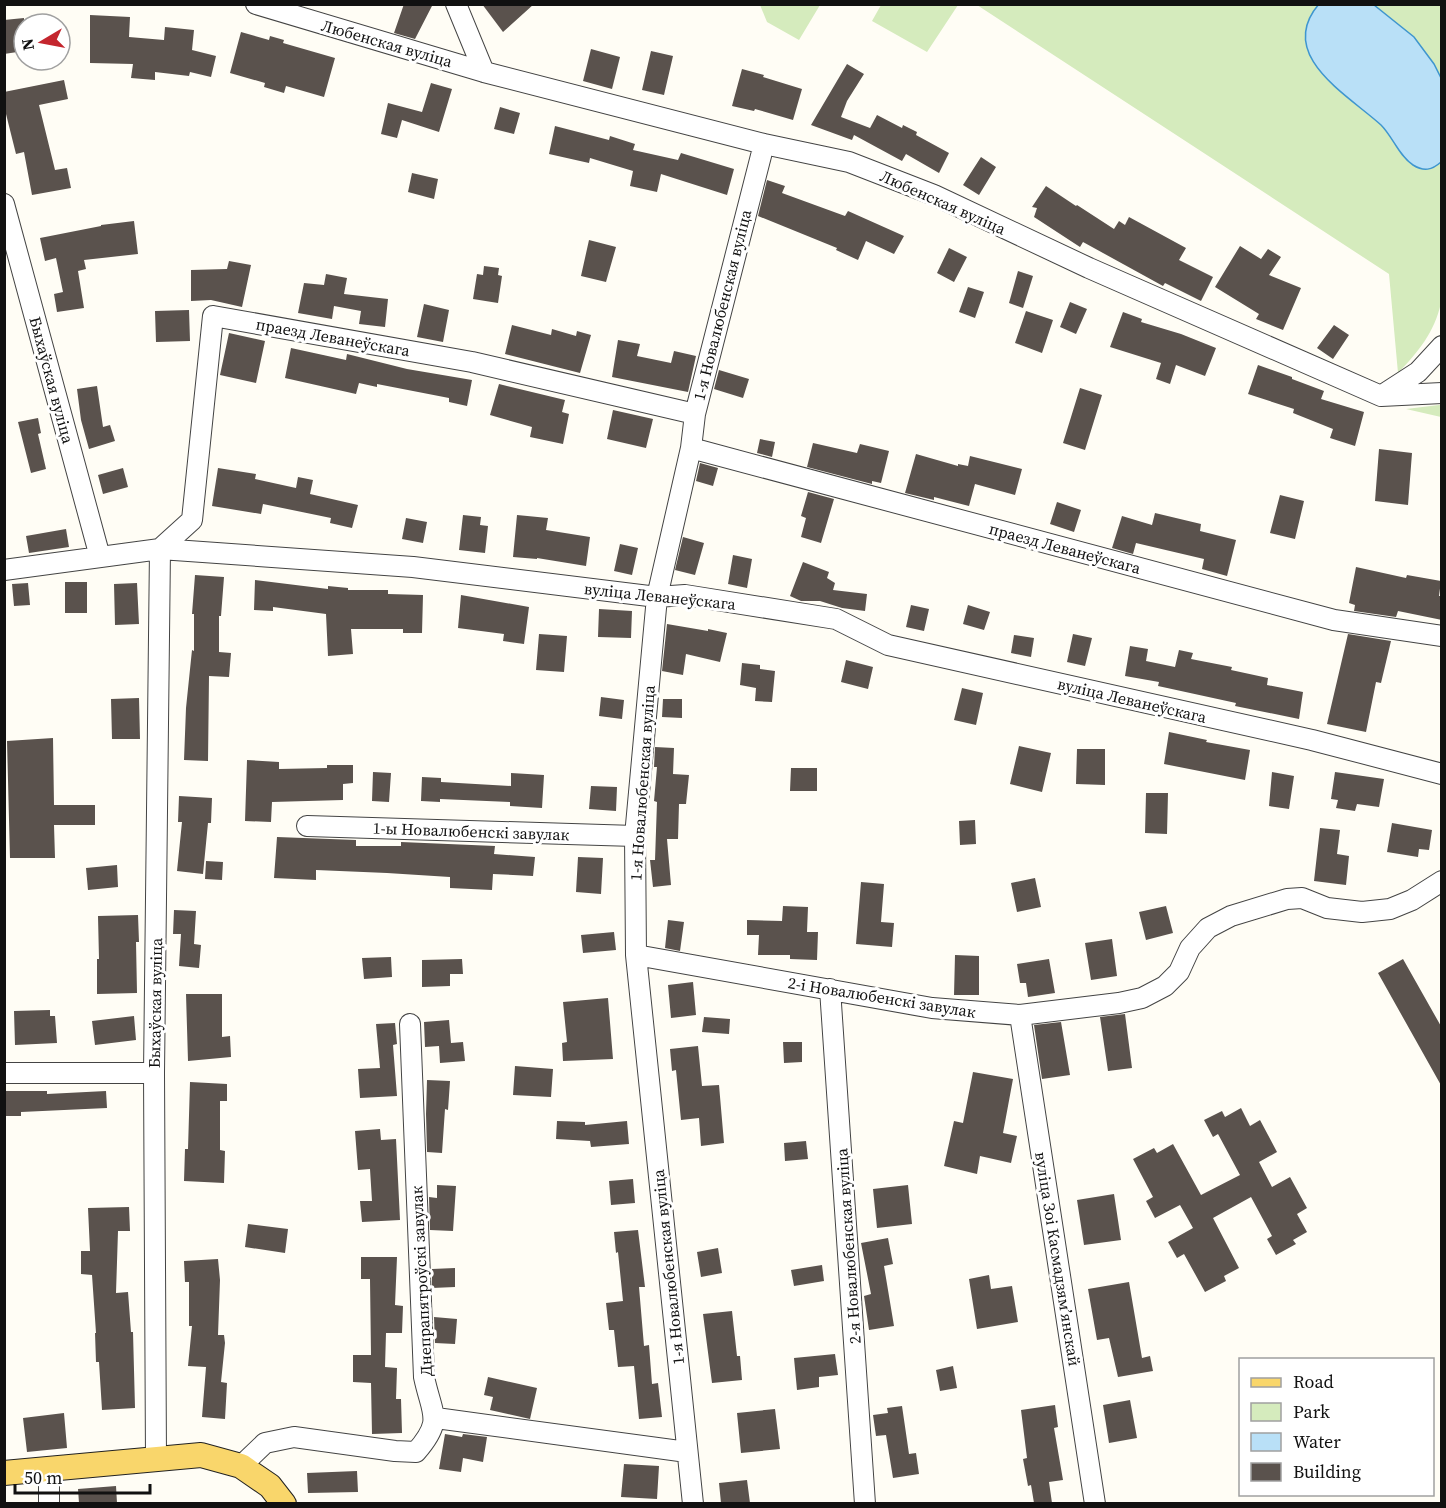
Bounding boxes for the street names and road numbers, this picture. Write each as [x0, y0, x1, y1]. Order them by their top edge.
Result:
street label: Любенская вуліца [319, 14, 456, 72]
street label: Любенская вуліца [877, 164, 1010, 240]
street label: 1-я Новалюбенская вуліца [688, 206, 757, 403]
street label: праезд Леванеўскага [254, 313, 413, 362]
street label: Быхаўская вуліца [24, 314, 80, 447]
street label: праезд Леванеўскага [987, 517, 1144, 579]
street label: вуліца Леванеўскага [583, 577, 738, 615]
street label: вуліца Леванеўскага [1055, 672, 1210, 728]
street label: 1-я Новалюбенская вуліца [624, 684, 660, 882]
street label: 1-ы Новалюбенскі завулак [372, 817, 570, 845]
street label: Быхаўская вуліца [143, 937, 167, 1068]
street label: 2-і Новалюбенскі завулак [787, 971, 978, 1023]
street label: 2-я Новалюбенская вуліца [830, 1147, 866, 1345]
street label: вуліца Зоі Касмадзямʼянскай [1030, 1150, 1086, 1368]
street label: 1-я Новалюбенская вуліца [647, 1167, 689, 1366]
street label: Днепрапятроўскі завулак [405, 1185, 437, 1377]

